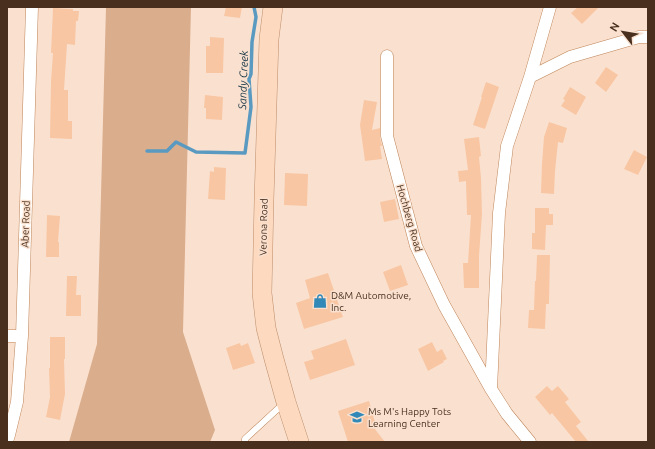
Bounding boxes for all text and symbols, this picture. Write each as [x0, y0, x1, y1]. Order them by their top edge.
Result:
north arrow [603, 12, 643, 52]
text: N [607, 20, 622, 33]
water label: Sandy Creek [236, 50, 250, 111]
street label: Hochberg Road [395, 183, 424, 253]
street label: Verona Road [258, 198, 270, 256]
street label: Aber Road [19, 200, 32, 248]
place label: D&M Automotive, Inc. [331, 290, 411, 313]
shop icon: D&M Automotive, Inc. [312, 293, 328, 309]
place label: Ms M's Happy Tots Learning Center [368, 406, 451, 429]
school or university icon: Ms M's Happy Tots Learning Center [349, 409, 365, 425]

